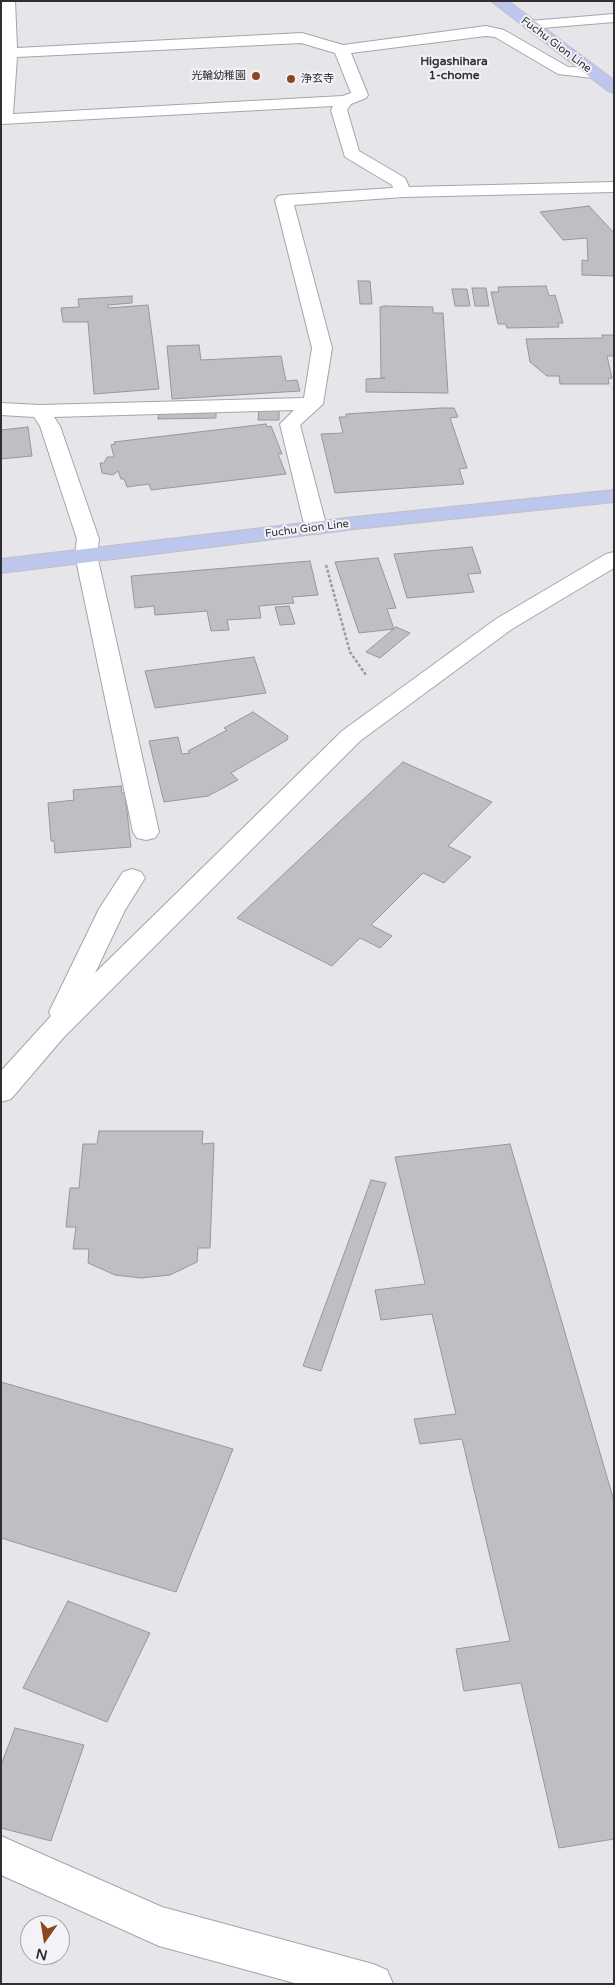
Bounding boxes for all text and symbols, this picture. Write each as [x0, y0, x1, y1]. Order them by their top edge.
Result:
street label: Fuchu Gion Line [518, 14, 594, 76]
district label: Higashihara 1-chome [420, 55, 488, 83]
place label: 光輪幼稚園 [191, 69, 246, 83]
marker: 光輪幼稚園 [250, 70, 262, 82]
place label: 浄玄寺 [301, 72, 334, 86]
marker: 浄玄寺 [285, 73, 297, 85]
street label: Fuchu Gion Line [264, 517, 350, 541]
north arrow [20, 1915, 70, 1965]
text: N [34, 1945, 49, 1964]

